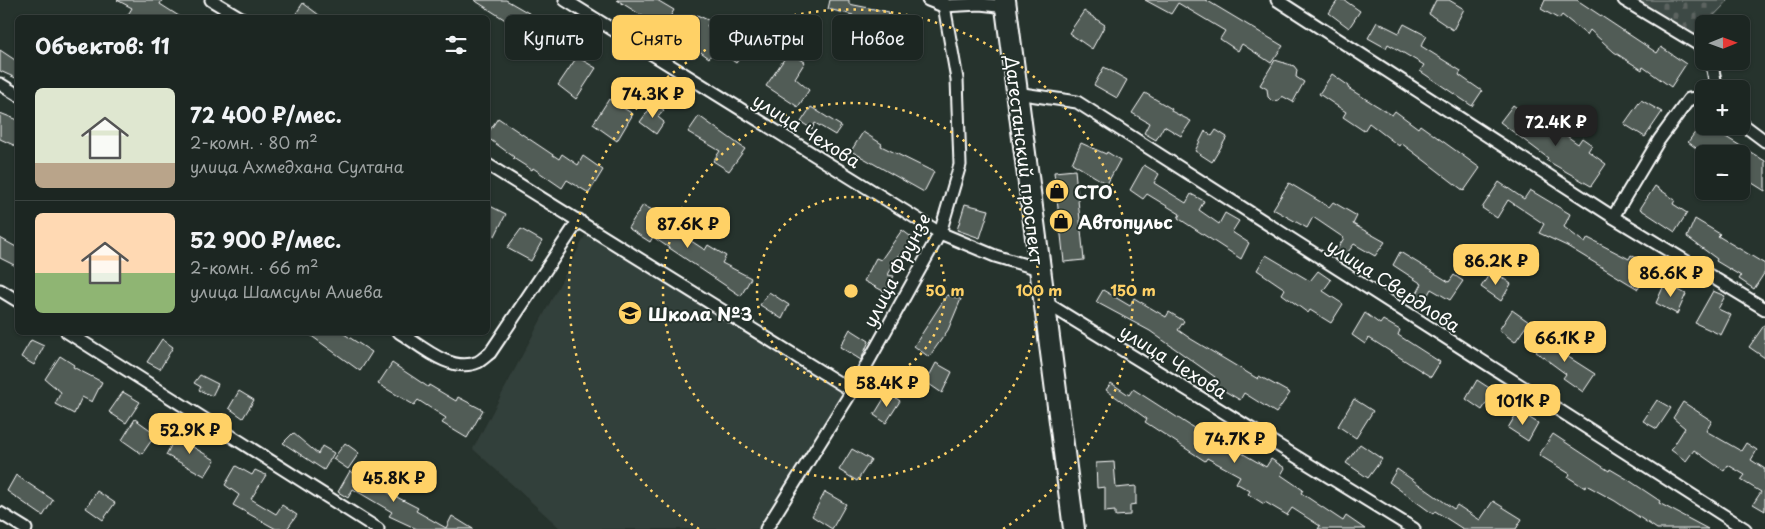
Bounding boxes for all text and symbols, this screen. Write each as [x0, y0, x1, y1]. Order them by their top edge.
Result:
chip: Купить [505, 15, 602, 60]
chip: Снять [612, 15, 700, 60]
chip: Фильтры [710, 15, 822, 60]
chip: Новое [832, 15, 923, 60]
north arrow [1695, 15, 1750, 70]
map controls [1695, 15, 1750, 200]
text: Объектов: 11 [35, 29, 170, 61]
icon: filters [442, 31, 470, 59]
street label: Дагестанский проспект [999, 53, 1051, 266]
pin: 74.3K ₽ [607, 76, 699, 119]
button: + [1695, 80, 1750, 135]
text: 74.3K ₽ [622, 81, 684, 105]
street label: улица Чехова [748, 86, 867, 174]
text: 72 400 ₽/мес. [190, 98, 342, 130]
pin: 72.4K ₽ [1510, 104, 1602, 147]
icon: home [75, 108, 135, 168]
text: 72.4K ₽ [1525, 109, 1587, 133]
text: 2-комн. · 80 m² [190, 130, 318, 154]
button: − [1695, 145, 1750, 200]
text: улица Ахмедхана Султана [190, 154, 404, 178]
shop icon: СТО [1044, 178, 1070, 204]
place label: СТО [1074, 178, 1113, 205]
pin: 87.6K ₽ [642, 206, 734, 249]
street label: улица Фрунзе [856, 208, 936, 332]
shop icon: Автопульс [1048, 208, 1074, 234]
place label: Автопульс [1078, 208, 1173, 235]
text: 87.6K ₽ [657, 211, 719, 235]
text: 52 900 ₽/мес. [190, 223, 341, 255]
street label: улица Свердлова [1322, 232, 1467, 339]
icon: home [75, 233, 135, 293]
pin: 86.2K ₽ [1450, 244, 1542, 286]
text: 86.2K ₽ [1464, 248, 1528, 272]
text: 2-комн. · 66 m² [190, 255, 319, 279]
pin: 86.6K ₽ [1625, 256, 1717, 298]
text: 86.6K ₽ [1639, 260, 1703, 284]
text: 50 m [926, 278, 964, 301]
text: 100 m [1016, 278, 1062, 301]
text: 150 m [1110, 278, 1156, 301]
text: улица Шамсулы Алиева [190, 279, 382, 303]
centre of rings [842, 282, 860, 300]
school or university icon: Школа №3 [617, 300, 643, 326]
place label: Школа №3 [648, 300, 753, 327]
street label: улица Чехова [1115, 317, 1234, 405]
pin: 66.1K ₽ [1519, 320, 1611, 363]
text: 66.1K ₽ [1535, 325, 1595, 349]
pin: 58.4K ₽ [841, 366, 933, 408]
text: 58.4K ₽ [856, 370, 918, 394]
pin: 101K ₽ [1482, 384, 1564, 426]
text: 101K ₽ [1496, 388, 1550, 412]
pin: 52.9K ₽ [144, 412, 236, 455]
text: 52.9K ₽ [160, 417, 220, 441]
pin: 74.7K ₽ [1189, 422, 1281, 464]
text: 74.7K ₽ [1205, 426, 1265, 450]
pin: 45.8K ₽ [348, 460, 440, 503]
text: 45.8K ₽ [363, 465, 425, 489]

